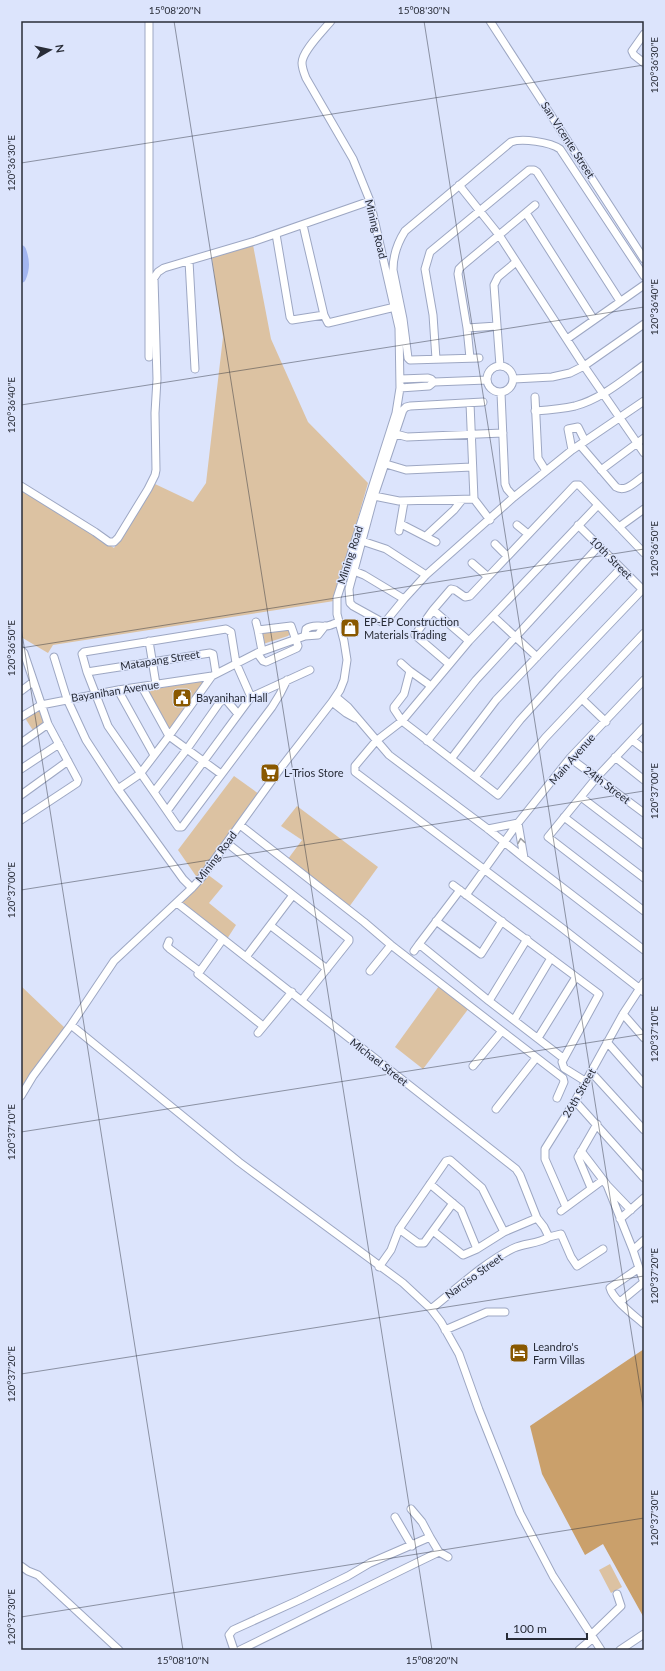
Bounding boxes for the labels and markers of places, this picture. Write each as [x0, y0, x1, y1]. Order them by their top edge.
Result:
place label: EP-EP Construction Materials Trading [364, 615, 459, 641]
shop icon: EP-EP Construction Materials Trading [339, 617, 361, 639]
public building icon: Bayanihan Hall [171, 687, 193, 709]
place label: Bayanihan Hall [196, 691, 268, 704]
supermarket icon: L-Trios Store [259, 762, 281, 784]
place label: L-Trios Store [284, 766, 344, 779]
place label: Leandro's Farm Villas [533, 1340, 585, 1366]
hotel icon: Leandro's Farm Villas [508, 1342, 530, 1364]

